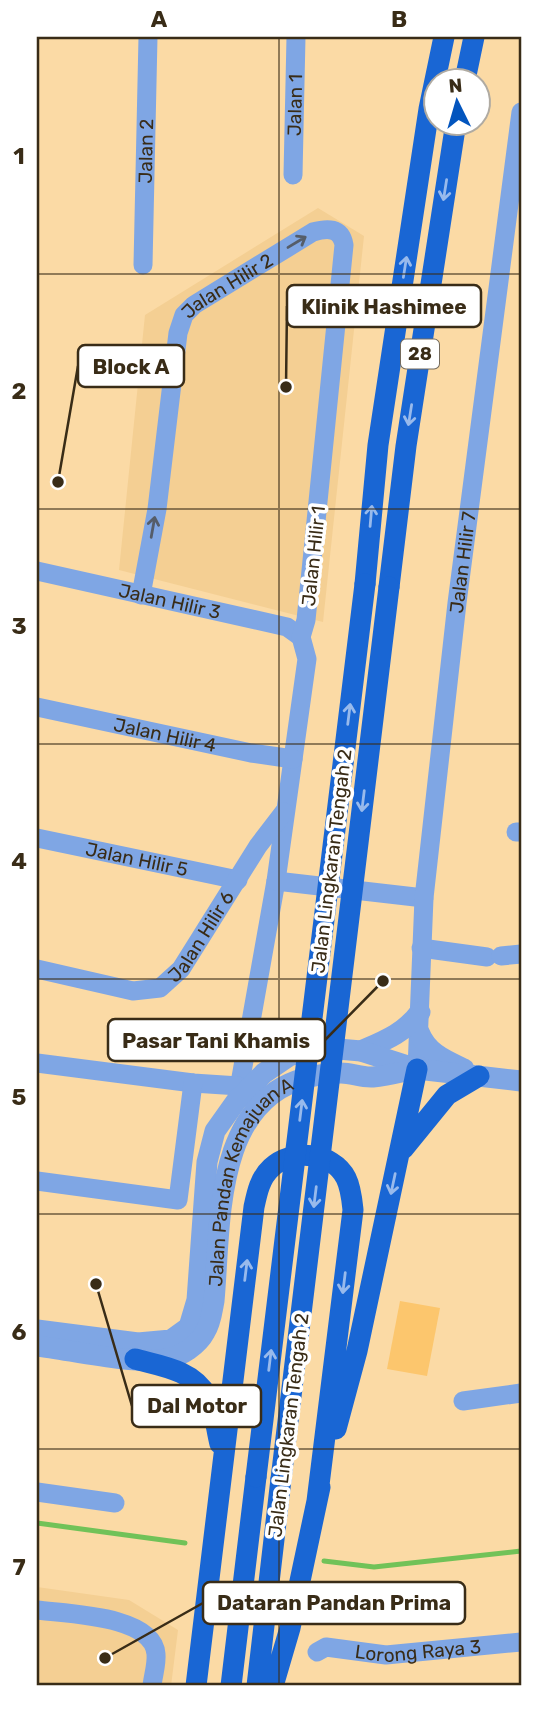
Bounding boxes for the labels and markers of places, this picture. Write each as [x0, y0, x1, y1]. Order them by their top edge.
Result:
callout: Klinik Hashimee [287, 285, 481, 327]
callout: Block A [78, 345, 184, 387]
callout: Pasar Tani Khamis [108, 1019, 325, 1061]
callout: Dal Motor [132, 1385, 261, 1427]
callout: Dataran Pandan Prima [203, 1582, 465, 1624]

